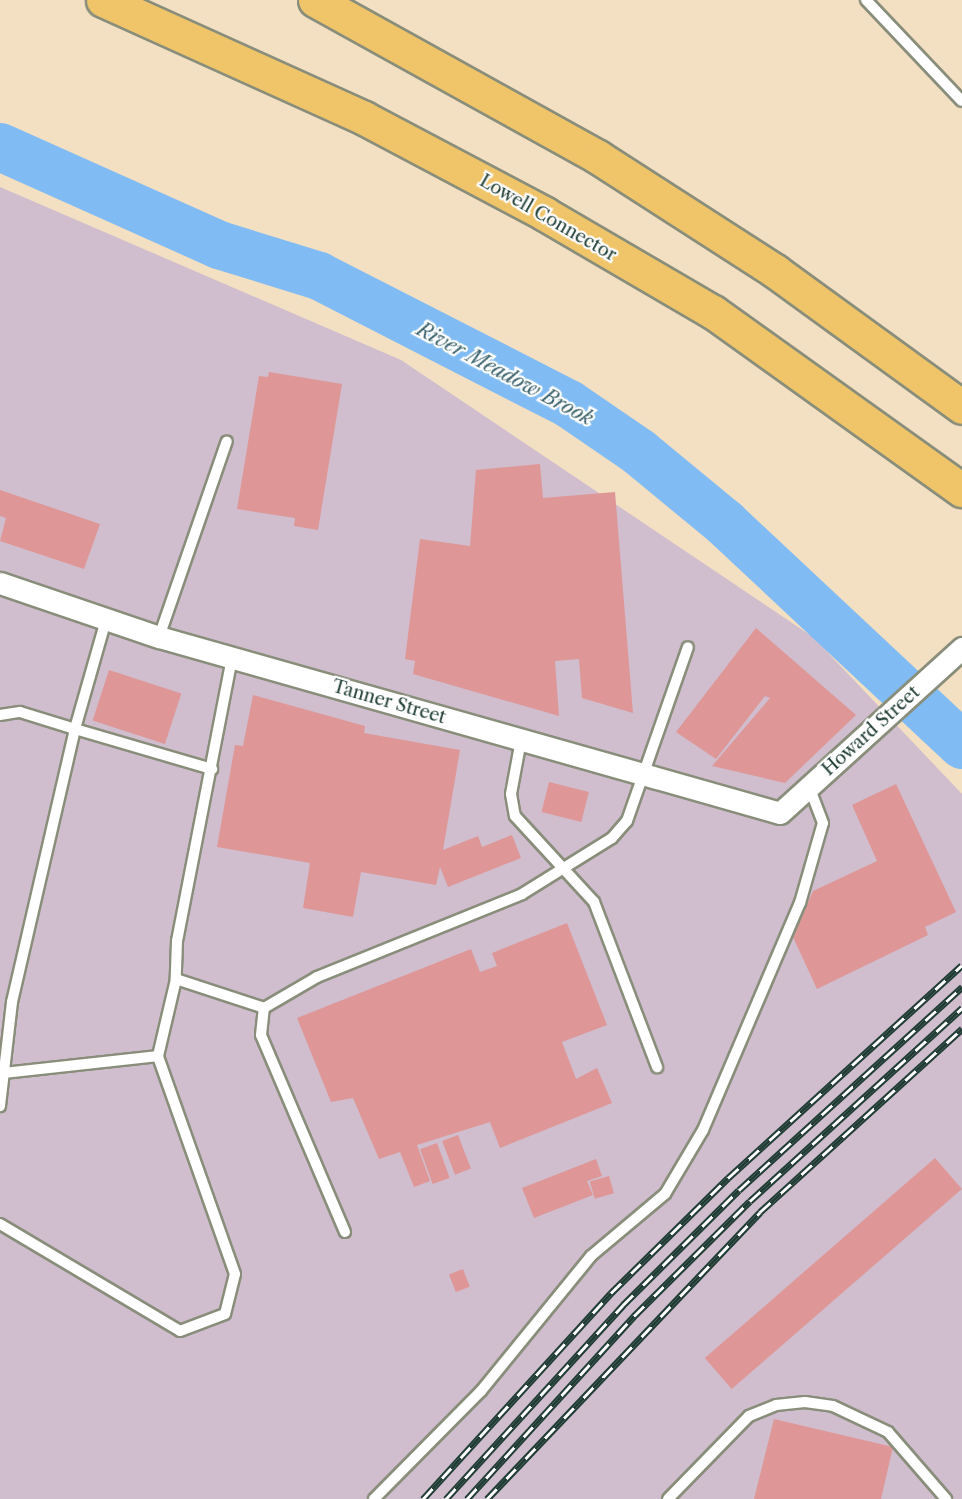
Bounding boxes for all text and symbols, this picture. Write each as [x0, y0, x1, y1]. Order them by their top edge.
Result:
street label: Lowell Connector [476, 170, 620, 266]
water label: River Meadow Brook [413, 317, 597, 431]
street label: Tanner Street [330, 675, 448, 729]
street label: Howard Street [818, 682, 924, 780]

